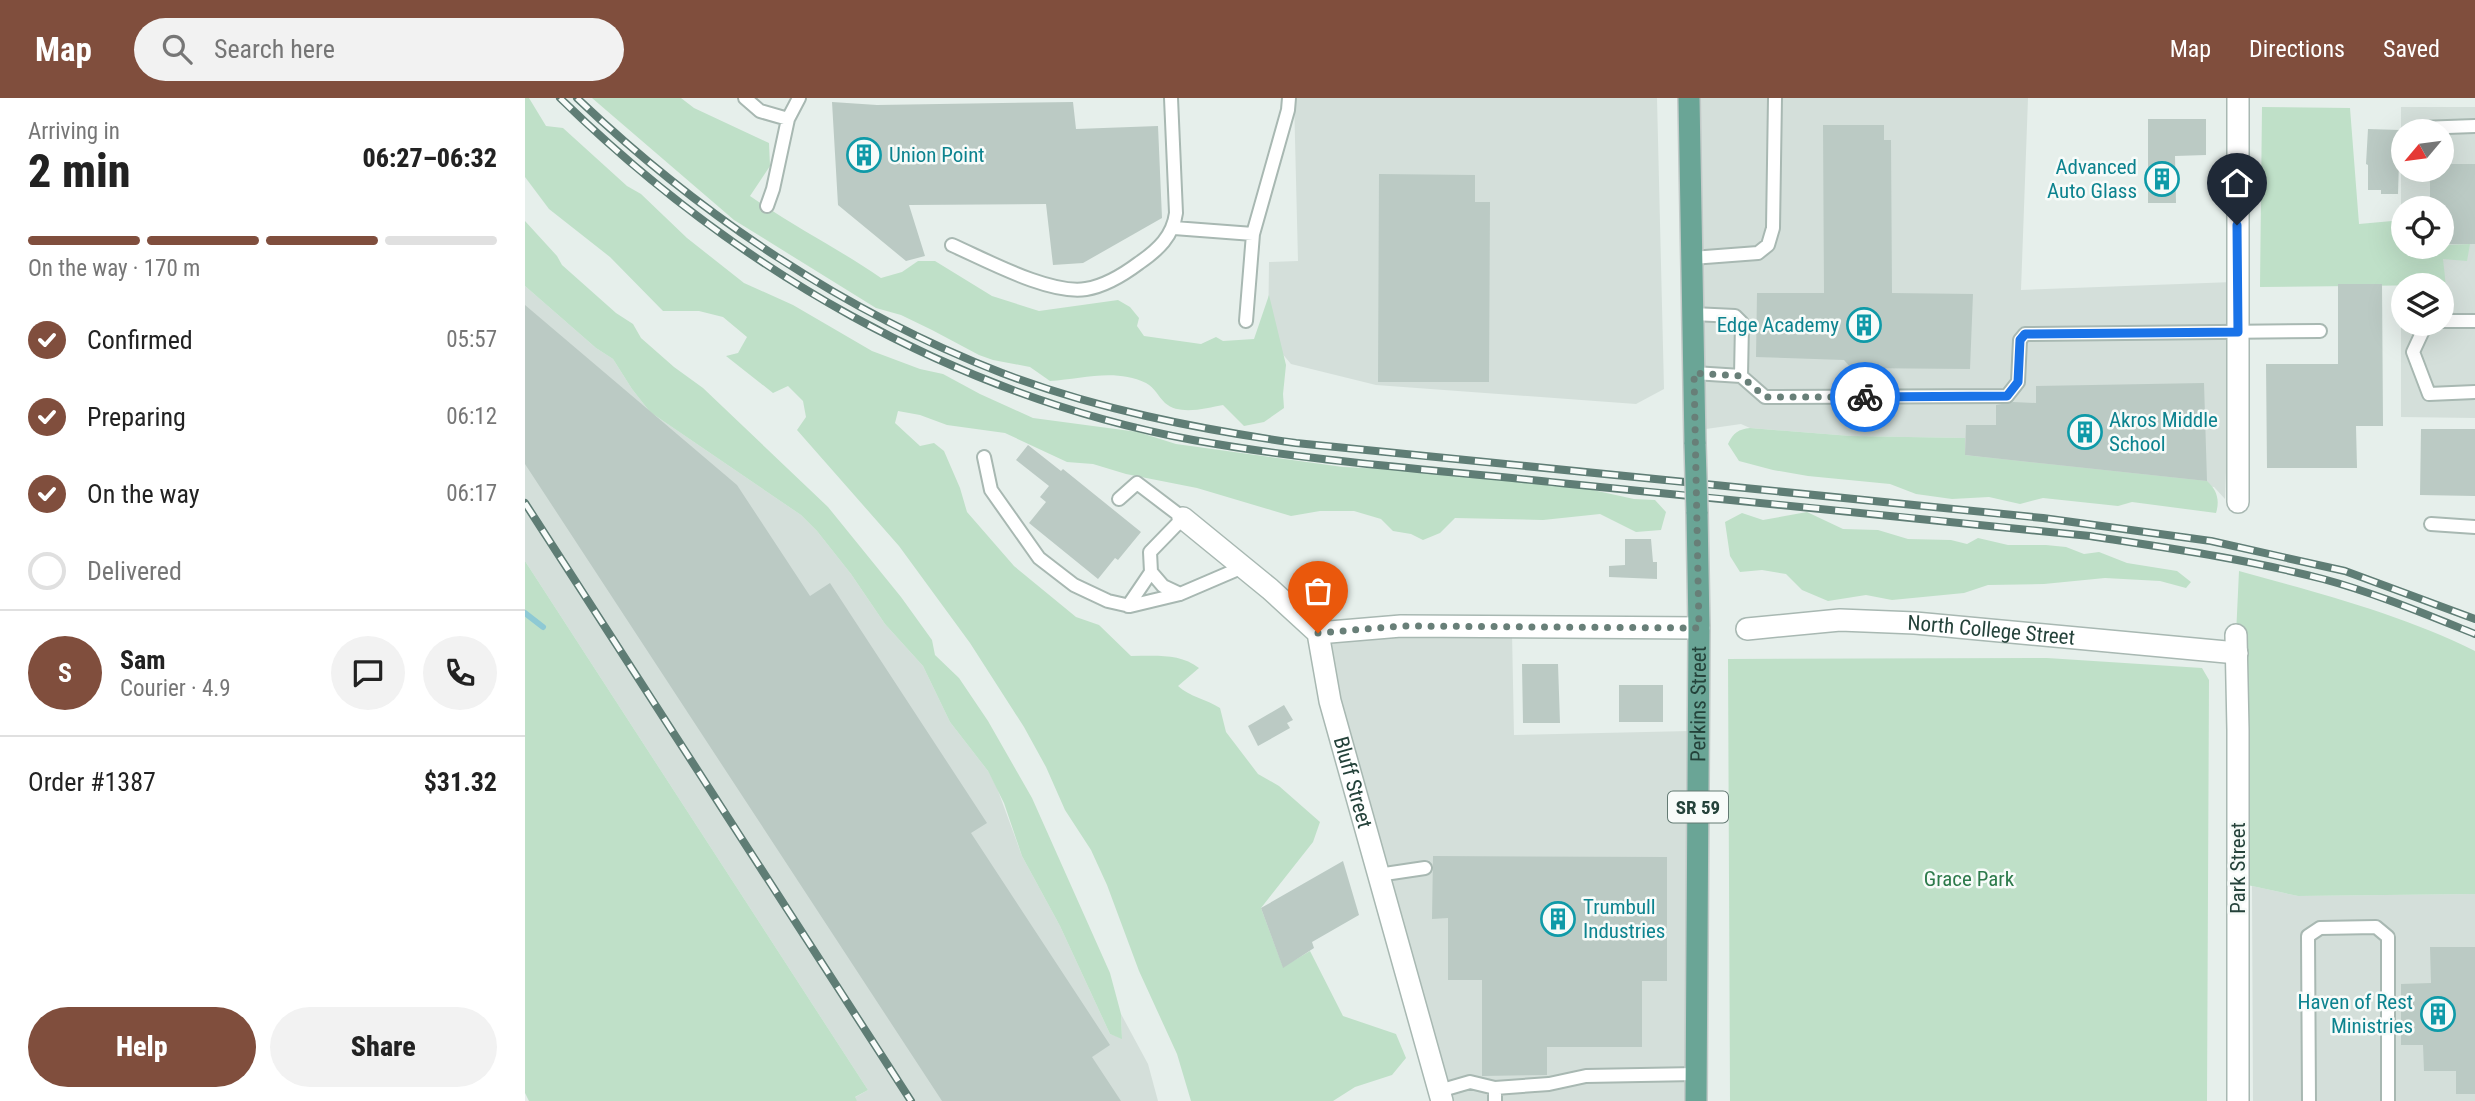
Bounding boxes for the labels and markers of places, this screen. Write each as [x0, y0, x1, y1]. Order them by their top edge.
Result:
building icon: Union Point [845, 136, 883, 174]
place label: Union Point [889, 143, 985, 167]
pin [2207, 153, 2267, 225]
place label: Advanced Auto Glass [2047, 155, 2137, 203]
building icon: Advanced Auto Glass [2143, 160, 2181, 198]
building icon: Edge Academy [1845, 306, 1883, 344]
place label: Edge Academy [1717, 313, 1839, 337]
place label: Akros Middle School [2109, 408, 2218, 456]
building icon: Akros Middle School [2066, 413, 2104, 451]
pin [1288, 561, 1348, 633]
place label: Trumbull Industries [1583, 895, 1665, 943]
building icon: Trumbull Industries [1539, 900, 1577, 938]
place label: Haven of Rest Ministries [2298, 990, 2413, 1038]
building icon: Haven of Rest Ministries [2419, 995, 2457, 1033]

